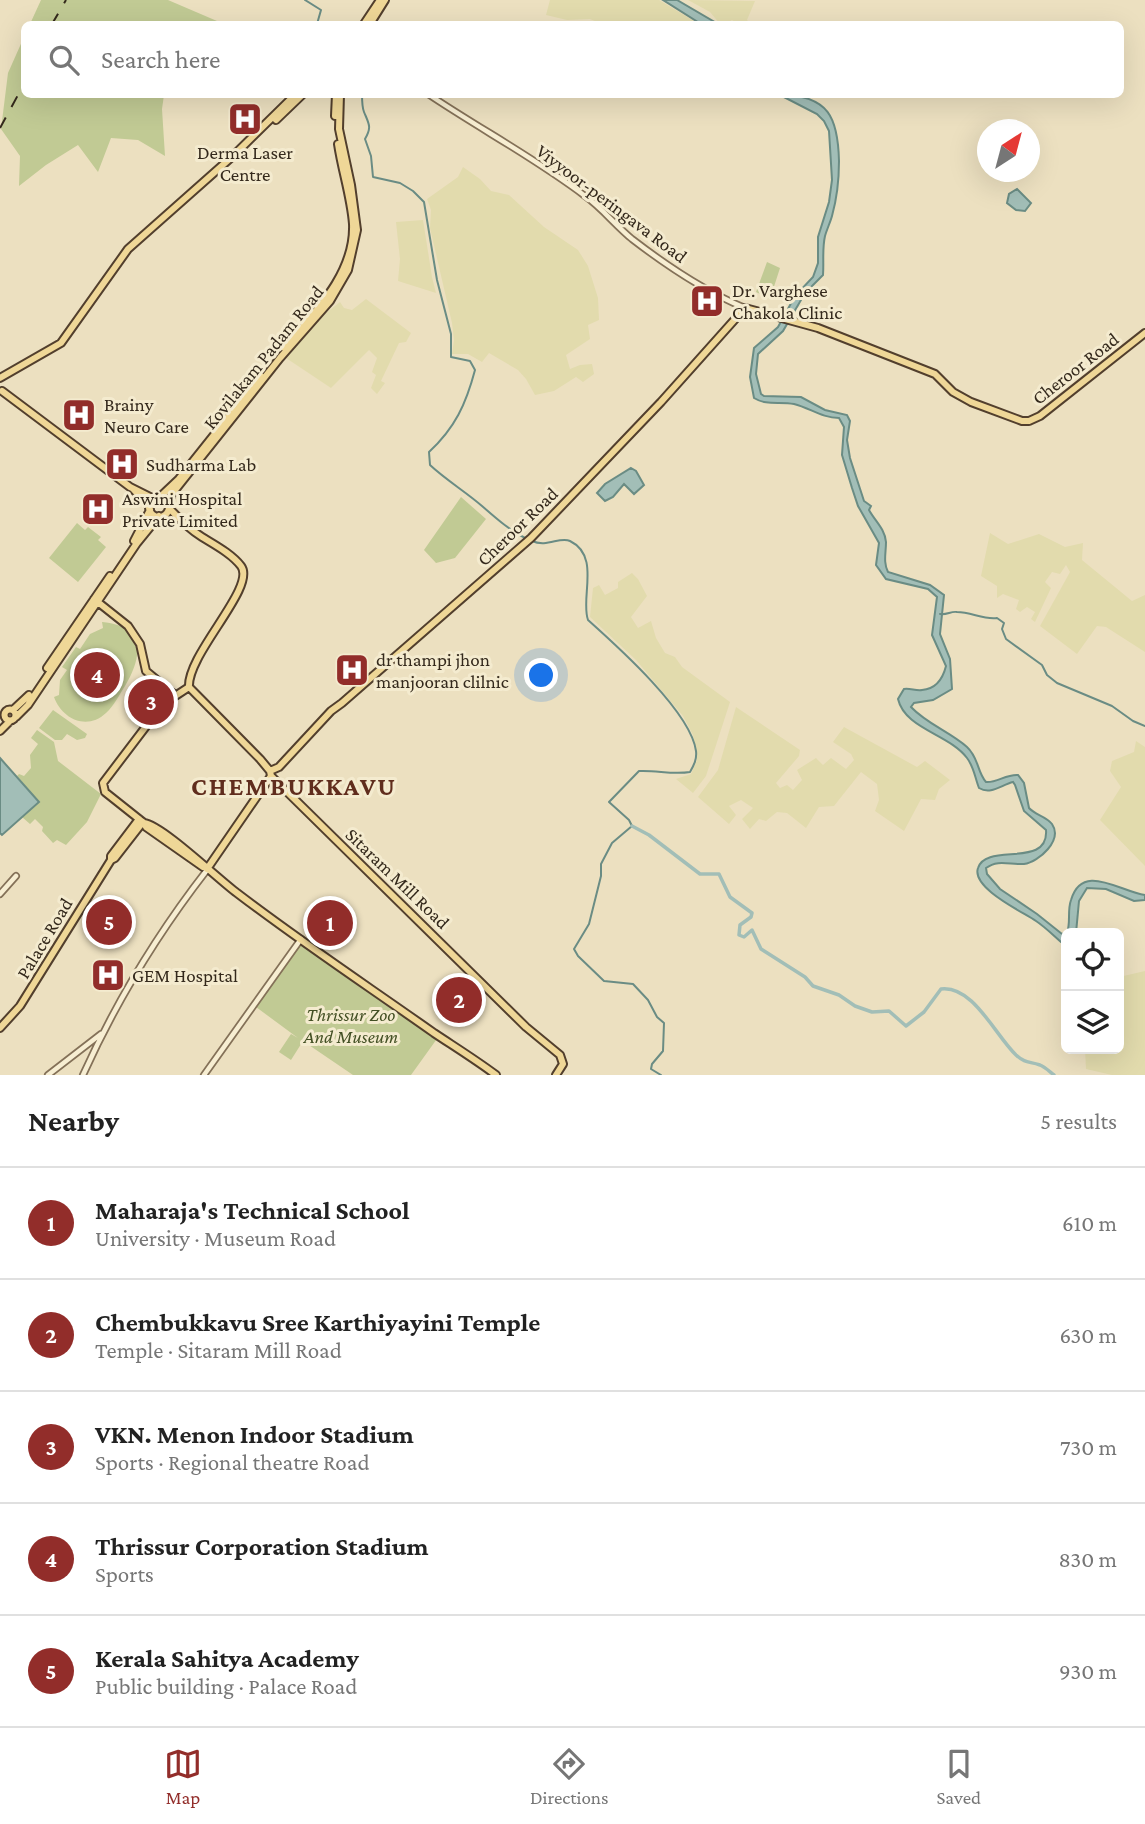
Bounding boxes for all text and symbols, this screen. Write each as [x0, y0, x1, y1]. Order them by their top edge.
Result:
search box [21, 21, 1124, 98]
icon: search [45, 41, 83, 79]
text: Search here [101, 45, 220, 74]
hospital icon: Derma Laser Centre [226, 100, 264, 138]
north arrow [977, 119, 1040, 182]
street label: Viyyoor-peringava Road [532, 140, 691, 267]
place label: Derma Laser Centre [197, 142, 293, 185]
place label: Dr. Varghese Chakola Clinic [732, 280, 842, 323]
street label: Kovilakam Padam Road [199, 281, 328, 433]
hospital icon: Dr. Varghese Chakola Clinic [688, 282, 726, 320]
street label: Cheroor Road [1028, 328, 1123, 409]
place label: Brainy Neuro Care [104, 394, 189, 437]
hospital icon: Brainy Neuro Care [60, 396, 98, 434]
hospital icon: Sudharma Lab [103, 445, 141, 483]
place label: Sudharma Lab [146, 454, 257, 475]
street label: Cheroor Road [473, 483, 562, 570]
place label: Aswini Hospital Private Limited [122, 488, 242, 531]
hospital icon: Aswini Hospital Private Limited [79, 490, 117, 528]
pin: 4 [74, 649, 120, 701]
place label: dr thampi jhon manjooran clilnic [376, 649, 509, 693]
hospital icon: dr thampi jhon manjooran clilnic [333, 651, 371, 689]
your location [524, 658, 558, 692]
pin: 3 [128, 676, 174, 728]
district label: CHEMBUKKAVU [191, 772, 397, 801]
street label: Sitaram Mill Road [342, 824, 454, 933]
street label: Palace Road [12, 894, 77, 982]
pin: 5 [86, 896, 132, 948]
pin: 1 [307, 897, 353, 949]
map controls [1061, 928, 1124, 1054]
button: locate [1061, 928, 1124, 991]
hospital icon: GEM Hospital [89, 956, 127, 994]
place label: GEM Hospital [132, 965, 238, 986]
pin: 2 [436, 974, 482, 1026]
button: layers [1061, 991, 1124, 1054]
park label: Thrissur Zoo And Museum [303, 1004, 398, 1047]
text: Nearby [28, 1104, 119, 1137]
text: 5 results [1040, 1108, 1117, 1134]
text: Maharaja's Technical School [95, 1196, 410, 1225]
text: 1 [47, 1210, 55, 1236]
text: 610 m [1062, 1210, 1117, 1236]
text: University · Museum Road [95, 1225, 336, 1251]
text: Chembukkavu Sree Karthiyayini Temple [95, 1308, 540, 1337]
text: 2 [45, 1322, 57, 1348]
text: 630 m [1059, 1322, 1117, 1348]
text: Temple · Sitaram Mill Road [95, 1337, 342, 1363]
text: VKN. Menon Indoor Stadium [95, 1420, 414, 1449]
text: 3 [45, 1434, 57, 1460]
text: 730 m [1060, 1434, 1117, 1460]
text: Sports · Regional theatre Road [95, 1449, 370, 1475]
text: Thrissur Corporation Stadium [95, 1532, 429, 1561]
text: 4 [45, 1546, 57, 1572]
text: 830 m [1058, 1546, 1117, 1572]
text: Sports [95, 1561, 154, 1587]
text: Kerala Sahitya Academy [95, 1644, 359, 1673]
text: 5 [45, 1658, 57, 1684]
text: 930 m [1059, 1658, 1117, 1684]
text: Public building · Palace Road [95, 1673, 357, 1699]
tab: Map [164, 1745, 202, 1808]
tab: Directions [530, 1745, 609, 1808]
tab: Saved [936, 1745, 981, 1808]

